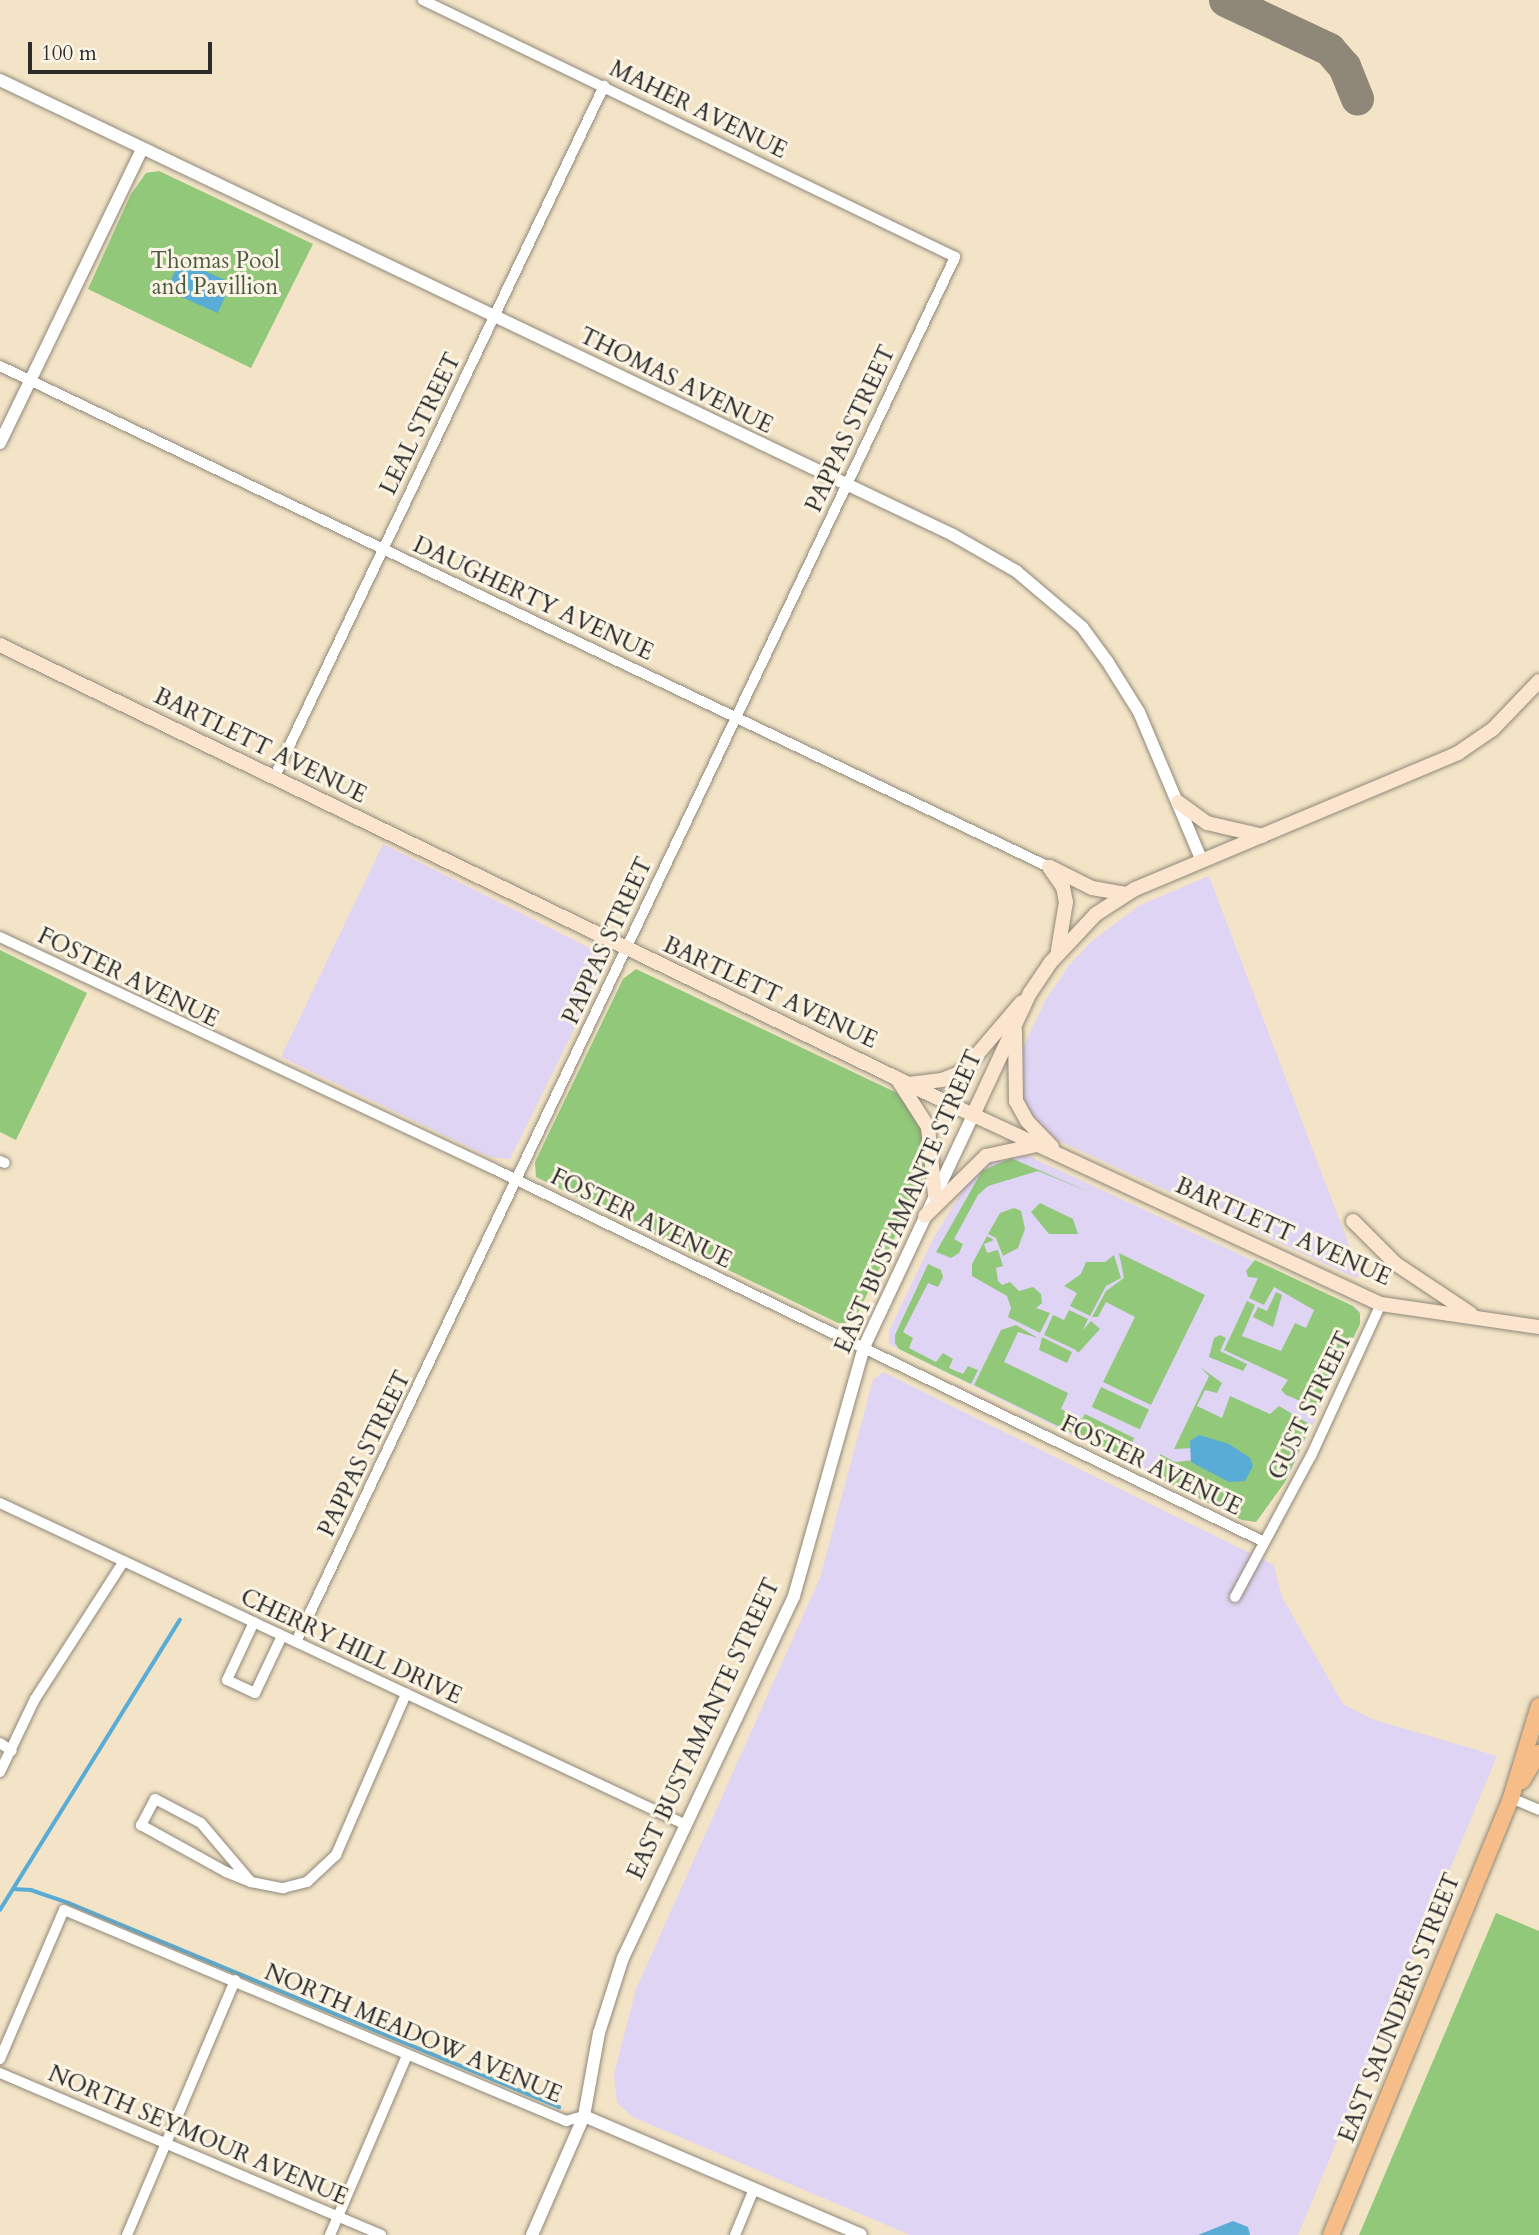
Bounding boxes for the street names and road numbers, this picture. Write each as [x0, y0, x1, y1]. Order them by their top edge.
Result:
street label: MAHER AVENUE [605, 55, 791, 165]
street label: THOMAS AVENUE [575, 322, 777, 440]
street label: PAPPAS STREET [800, 341, 902, 517]
street label: LEAL STREET [375, 349, 467, 499]
street label: DAUGHERTY AVENUE [409, 531, 657, 667]
street label: BARTLETT AVENUE [149, 683, 371, 809]
street label: PAPPAS STREET [557, 853, 659, 1029]
street label: FOSTER AVENUE [33, 922, 223, 1034]
street label: BARTLETT AVENUE [659, 931, 881, 1055]
street label: EAST BUSTAMANTE STREET [830, 1046, 988, 1358]
street label: FOSTER AVENUE [546, 1163, 736, 1275]
street label: BARTLETT AVENUE [1171, 1172, 1395, 1292]
street label: GUST STREET [1263, 1328, 1359, 1484]
street label: PAPPAS STREET [313, 1367, 417, 1541]
street label: FOSTER AVENUE [1056, 1410, 1246, 1522]
street label: EAST BUSTAMANTE STREET [622, 1574, 786, 1884]
street label: CHERRY HILL DRIVE [236, 1584, 466, 1710]
street label: EAST SAUNDERS STREET [1333, 1870, 1467, 2146]
street label: NORTH MEADOW AVENUE [260, 1959, 566, 2109]
street label: NORTH SEYMOUR AVENUE [44, 2060, 352, 2212]

